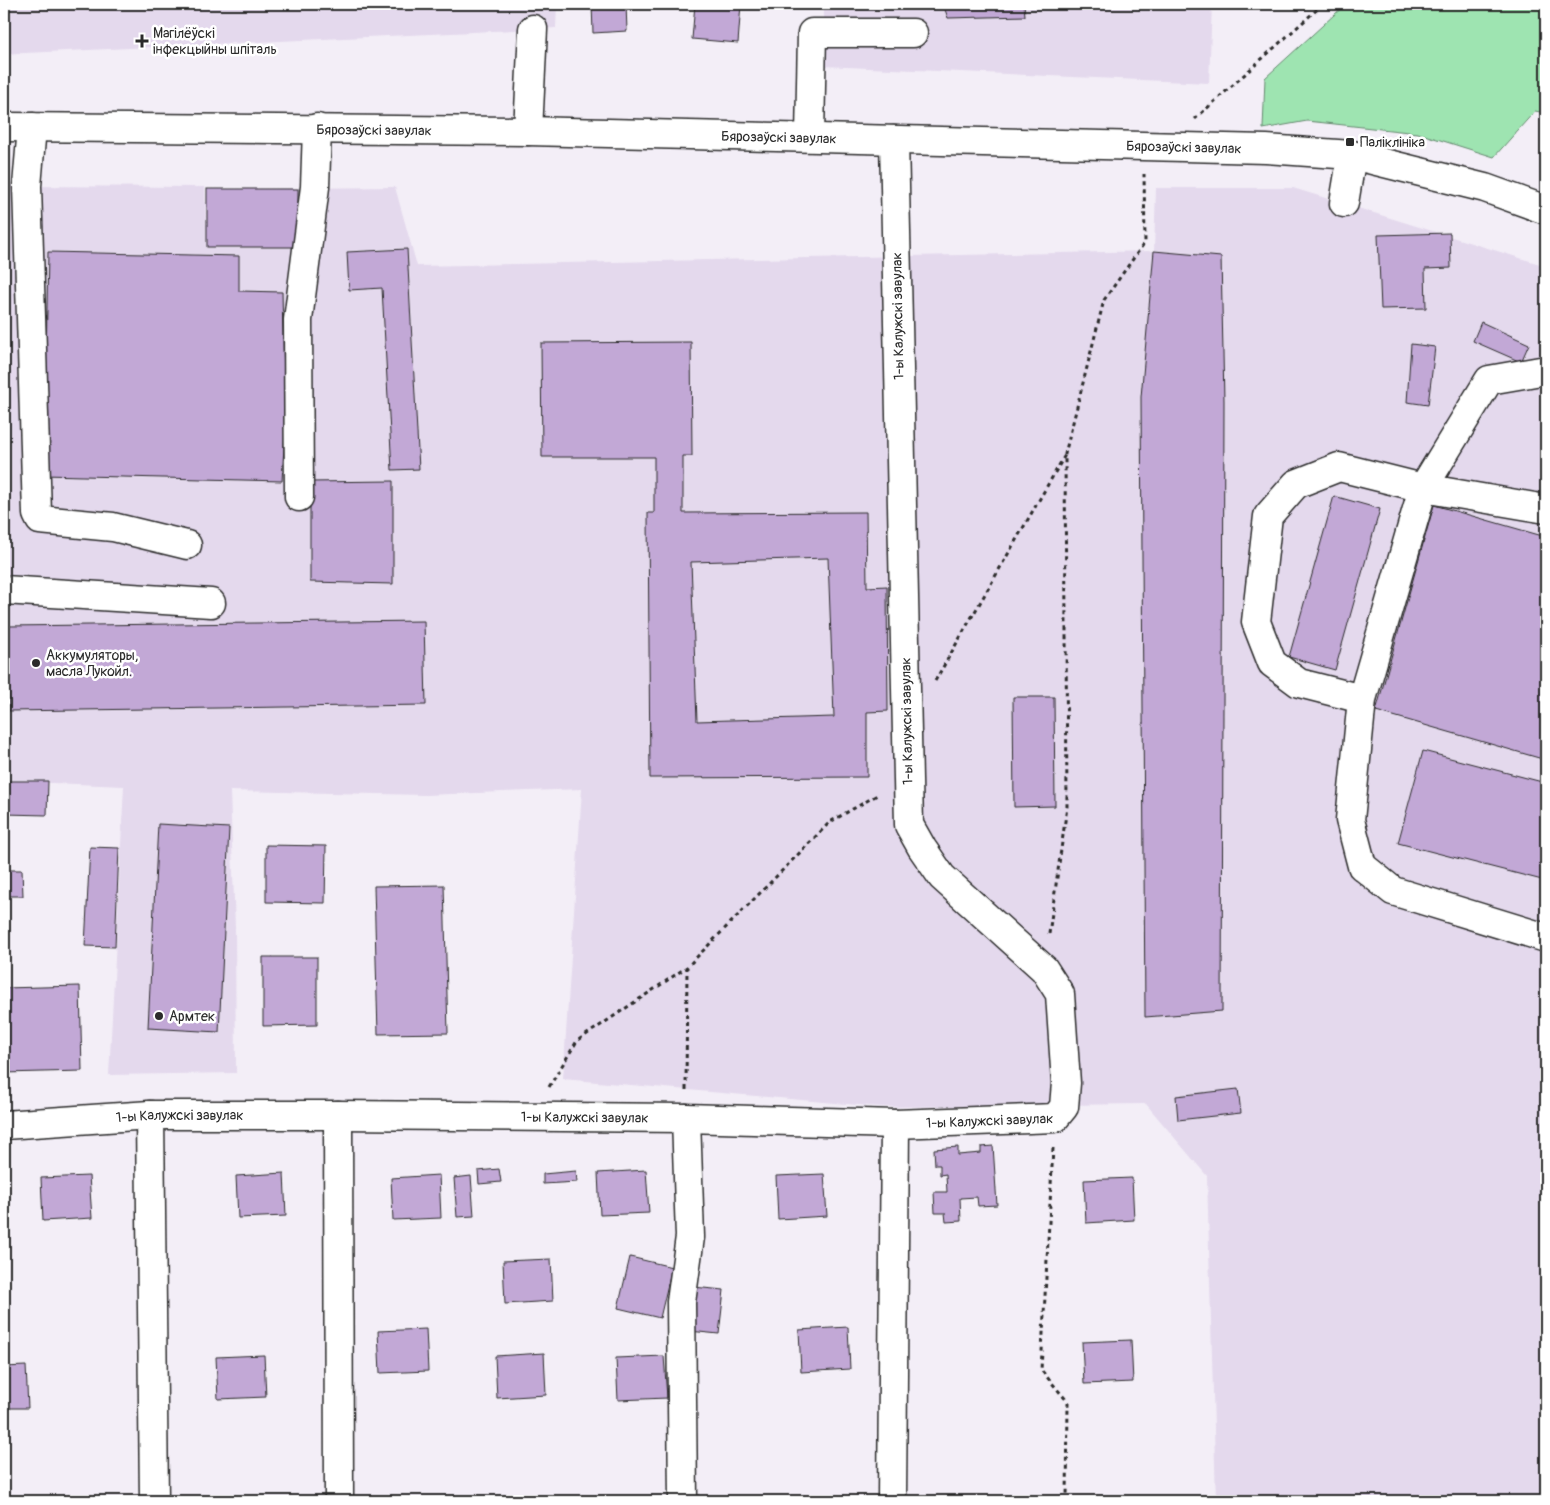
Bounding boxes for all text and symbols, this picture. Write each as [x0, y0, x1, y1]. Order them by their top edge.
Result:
place label: Магілёўскі інфекцыйны шпіталь [153, 25, 277, 58]
marker: Магілёўскі інфекцыйны шпіталь [135, 34, 149, 48]
street label: Бярозаўскі завулак [316, 121, 432, 139]
street label: Бярозаўскі завулак [721, 127, 837, 147]
place label: Паліклініка [1360, 134, 1425, 151]
marker: Паліклініка [1344, 136, 1356, 148]
street label: Бярозаўскі завулак [1126, 137, 1242, 157]
street label: 1-ы Калужскі завулак [888, 252, 908, 380]
place label: Аккумуляторы, масла Лукойл. [46, 647, 138, 680]
marker: Аккумуляторы, масла Лукойл. [30, 657, 42, 669]
street label: 1-ы Калужскі завулак [897, 657, 917, 785]
place label: Армтек [169, 1008, 215, 1025]
marker: Армтек [153, 1010, 165, 1022]
street label: 1-ы Калужскі завулак [115, 1107, 243, 1126]
street label: 1-ы Калужскі завулак [521, 1108, 649, 1126]
street label: 1-ы Калужскі завулак [925, 1110, 1054, 1131]

